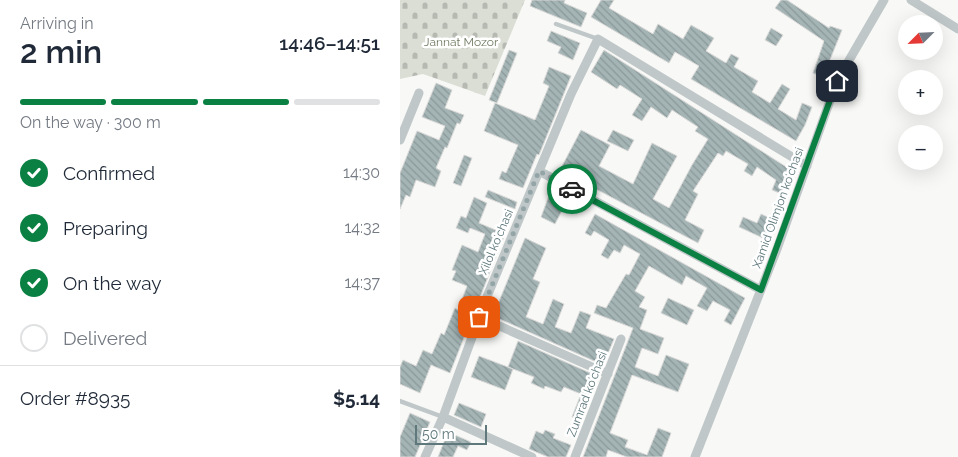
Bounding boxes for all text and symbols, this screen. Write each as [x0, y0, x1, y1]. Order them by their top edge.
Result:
text: Arriving in [20, 14, 94, 33]
north arrow [898, 15, 942, 60]
map controls [898, 15, 943, 170]
text: 14:46–14:51 [279, 32, 380, 54]
text: 2 min [20, 33, 102, 70]
park label: Jannat Mozor [424, 35, 499, 49]
pin [816, 60, 858, 102]
icon: home [823, 67, 851, 95]
button: + [898, 70, 943, 115]
text: On the way · 300 m [20, 113, 161, 132]
button: − [898, 125, 943, 170]
street label: Xamid Olimjon koʻchasi [750, 146, 806, 270]
icon: check [20, 159, 48, 187]
text: Confirmed [63, 162, 155, 184]
text: 14:30 [343, 163, 380, 182]
courier [547, 164, 597, 214]
icon: car [558, 175, 586, 203]
street label: Xilol koʻchasi [476, 207, 516, 277]
icon: check [20, 214, 48, 242]
text: Preparing [63, 217, 148, 239]
text: 14:32 [345, 218, 380, 237]
icon: check [20, 269, 48, 297]
text: On the way [63, 272, 162, 294]
text: 14:37 [344, 273, 380, 292]
pin [458, 296, 500, 338]
icon: bag [465, 303, 493, 331]
text: Delivered [63, 327, 147, 349]
street label: Zumrad koʻchasi [564, 349, 610, 439]
text: Order #8935 [20, 387, 130, 409]
text: $5.14 [333, 387, 380, 409]
scale bar [415, 422, 488, 445]
text: 50 m [422, 426, 455, 442]

